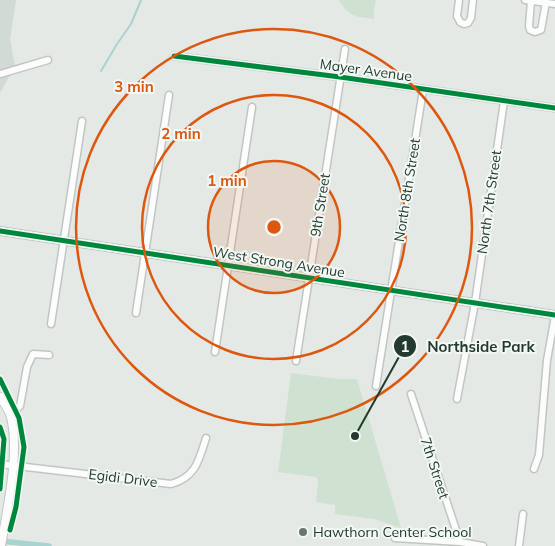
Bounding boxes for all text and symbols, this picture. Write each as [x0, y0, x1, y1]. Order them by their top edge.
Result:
street label: Mayer Avenue [319, 55, 413, 85]
text: 3 min [114, 77, 154, 96]
text: 2 min [161, 124, 201, 143]
street label: North 8th Street [390, 137, 424, 243]
street label: North 7th Street [473, 149, 505, 255]
text: 1 min [207, 171, 247, 190]
street label: 9th Street [306, 172, 334, 238]
centre of rings [265, 218, 283, 236]
street label: West Strong Avenue [212, 243, 346, 281]
callout: Northside Park [393, 331, 545, 361]
text: 1 [400, 337, 410, 356]
text: Northside Park [427, 337, 535, 356]
street label: 7th Street [417, 435, 453, 501]
street label: Egidi Drive [88, 465, 158, 491]
place label: Hawthorn Center School [313, 523, 472, 541]
marker: Hawthorn Center School [297, 526, 309, 538]

